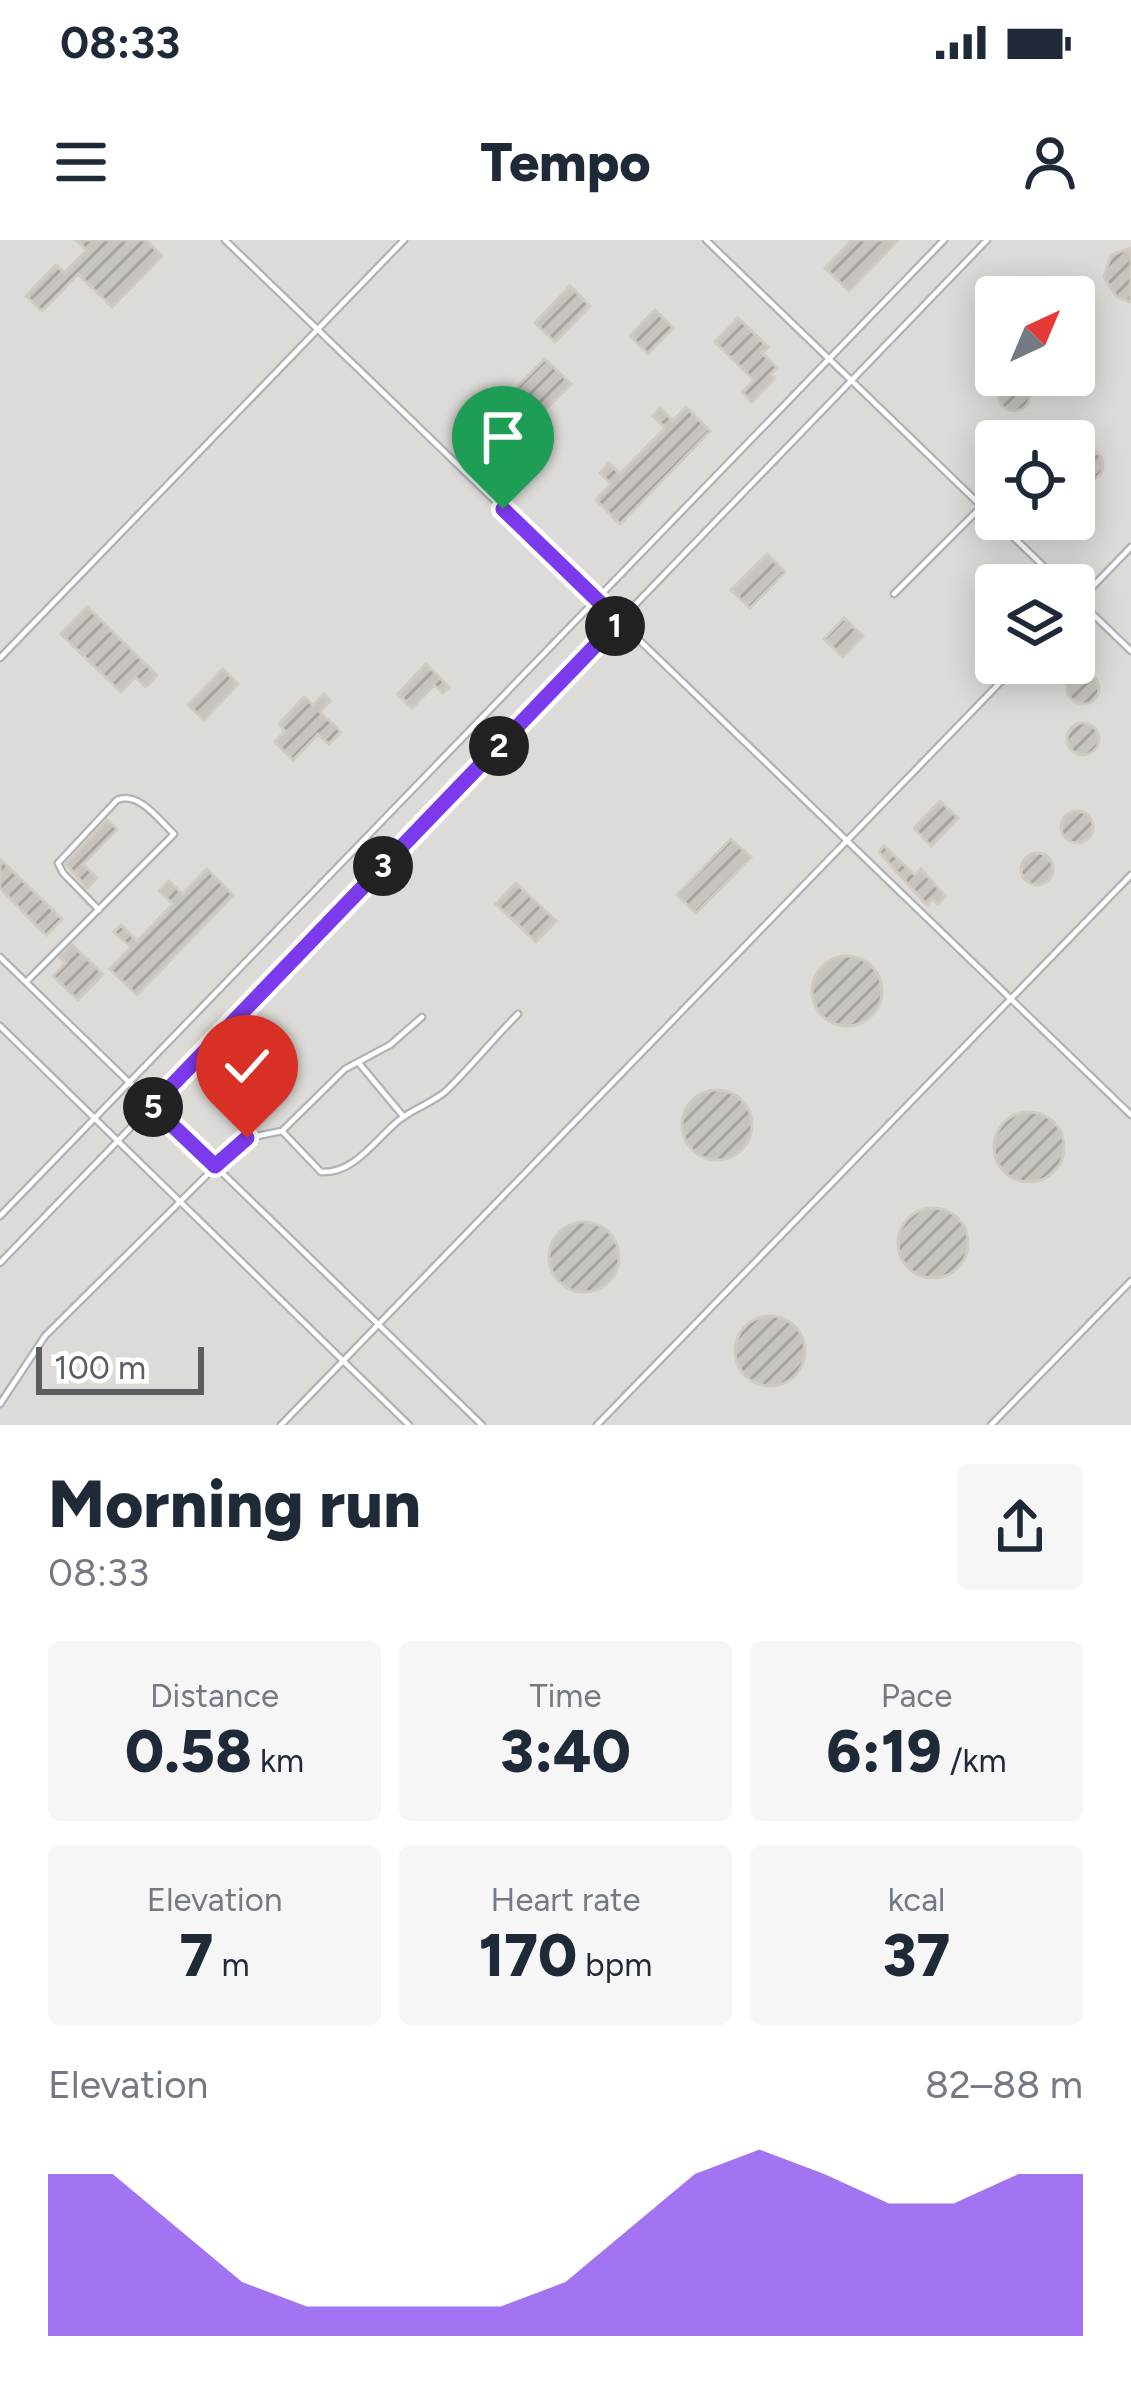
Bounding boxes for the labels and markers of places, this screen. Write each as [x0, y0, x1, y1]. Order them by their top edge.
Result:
pin [452, 386, 554, 509]
pin: 1 [585, 596, 645, 656]
pin: 2 [469, 716, 529, 776]
pin: 3 [353, 836, 413, 896]
pin [196, 1015, 298, 1138]
pin: 5 [123, 1077, 183, 1137]

